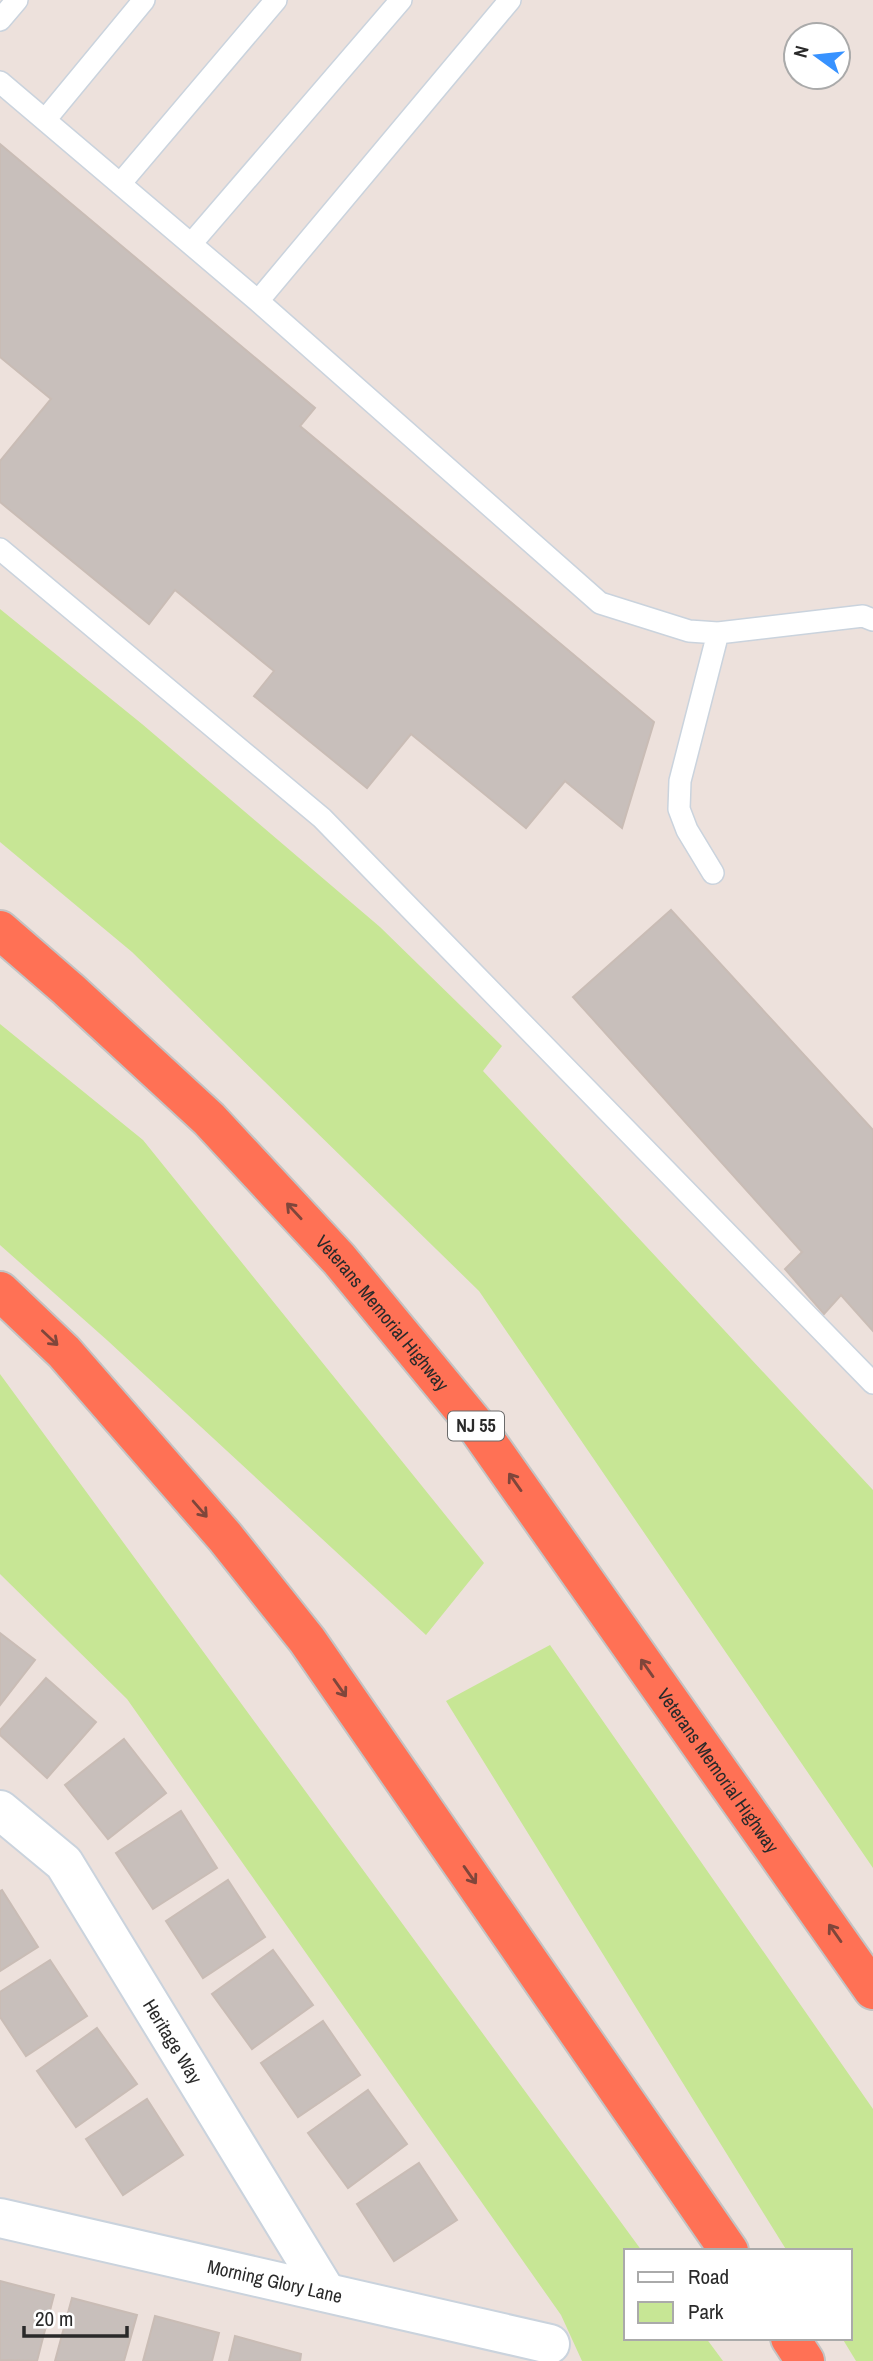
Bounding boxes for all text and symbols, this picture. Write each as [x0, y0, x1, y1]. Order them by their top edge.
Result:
north arrow [782, 21, 852, 91]
text: N [787, 43, 815, 60]
one-way arrow [286, 1203, 303, 1220]
street label: Veterans Memorial Highway [310, 1229, 455, 1396]
one-way arrow [41, 1330, 58, 1347]
road number: NJ 55 [448, 1412, 504, 1441]
one-way arrow [508, 1473, 522, 1492]
one-way arrow [192, 1499, 208, 1517]
one-way arrow [640, 1659, 654, 1678]
one-way arrow [333, 1678, 347, 1697]
street label: Veterans Memorial Highway [651, 1683, 786, 1858]
one-way arrow [463, 1865, 477, 1884]
one-way arrow [828, 1924, 842, 1943]
street label: Heritage Way [137, 1994, 209, 2089]
legend [624, 2249, 852, 2340]
street label: Morning Glory Lane [205, 2253, 345, 2309]
text: Road [688, 2262, 729, 2291]
scale bar [24, 2294, 128, 2338]
text: Park [688, 2297, 724, 2326]
text: 20 m [35, 2304, 73, 2333]

